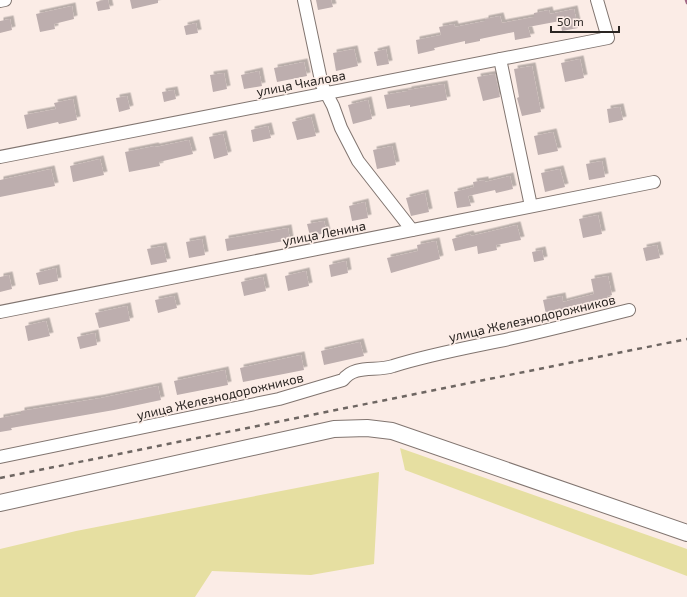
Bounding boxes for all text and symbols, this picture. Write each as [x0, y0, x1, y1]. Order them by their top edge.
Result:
scale bar [551, 8, 619, 34]
text: 50 m [557, 14, 584, 28]
street label: улица Чкалова [255, 67, 347, 99]
street label: улица Ленина [281, 217, 367, 249]
street label: улица Железнодорожников [447, 291, 617, 345]
street label: улица Железнодорожников [135, 369, 305, 423]

